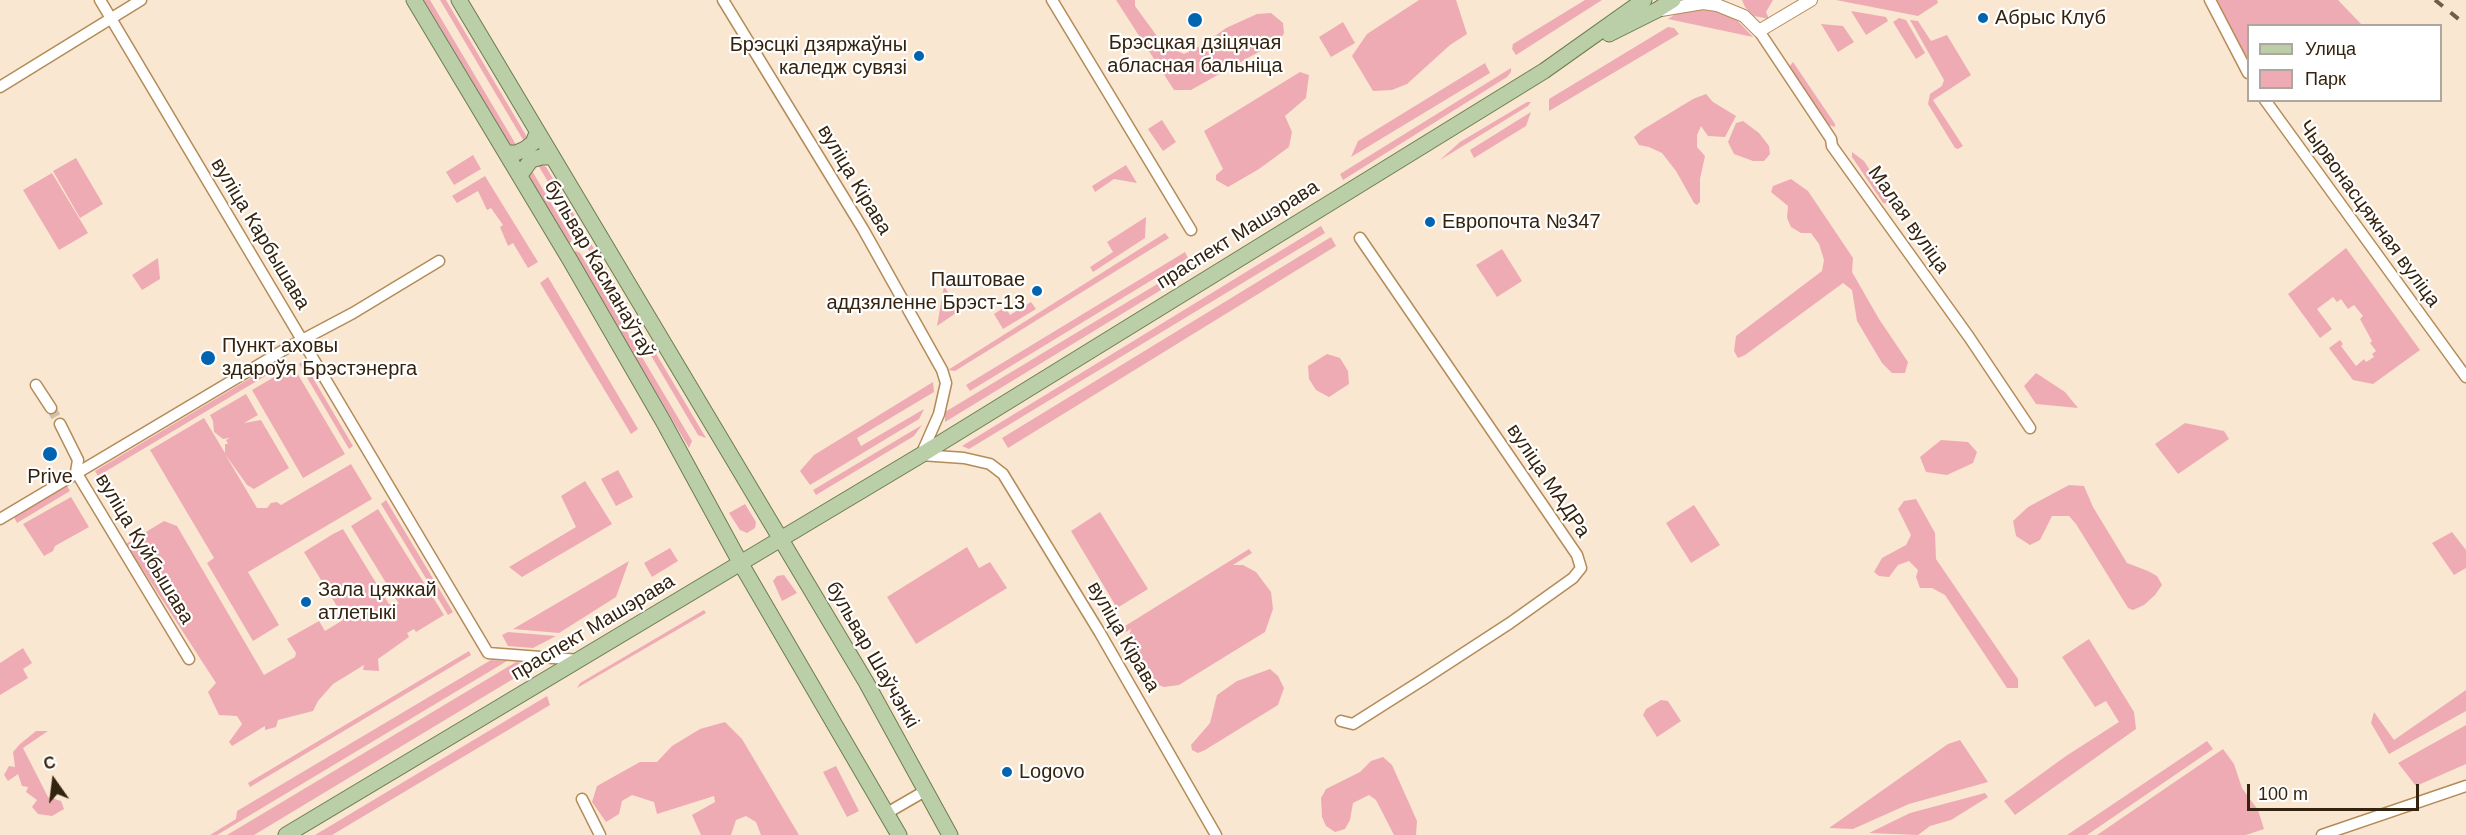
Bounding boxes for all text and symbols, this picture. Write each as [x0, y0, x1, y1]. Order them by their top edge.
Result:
place label: Абрыс Клуб [1995, 6, 2106, 30]
marker: Брэсцкая дзіцячая абласная бальніца [1186, 11, 1204, 29]
marker: Абрыс Клуб [1976, 11, 1990, 25]
legend [2247, 24, 2442, 102]
place label: Брэсцкая дзіцячая абласная бальніца [1107, 31, 1283, 78]
place label: Брэсцкі дзяржаўны каледж сувязі [730, 33, 907, 80]
text: Улица [2305, 39, 2356, 59]
marker: Брэсцкі дзяржаўны каледж сувязі [912, 49, 926, 63]
text: Парк [2305, 69, 2346, 89]
street label: Чырвонасцяжная вуліца [2293, 116, 2445, 312]
street label: вуліца Кірава [812, 121, 896, 239]
street label: вуліца Карбышава [205, 154, 315, 314]
street label: Малая вуліца [1862, 162, 1954, 278]
street label: праспект Машэрава [1152, 175, 1324, 295]
street label: бульвар Касманаўтаў [538, 176, 660, 362]
place label: Европочта №347 [1442, 210, 1601, 234]
marker: Европочта №347 [1423, 215, 1437, 229]
place label: Паштовае аддзяленне Брэст-13 [826, 268, 1025, 315]
marker: Паштовае аддзяленне Брэст-13 [1030, 284, 1044, 298]
place label: Пункт аховы здароўя Брэстэнерга [222, 334, 417, 381]
marker: Пункт аховы здароўя Брэстэнерга [199, 349, 217, 367]
street label: вуліца МАДРа [1501, 420, 1595, 542]
marker: Prive [41, 445, 59, 463]
place label: Prive [27, 465, 73, 489]
street label: вуліца Куйбышава [90, 469, 198, 629]
street label: праспект Машэрава [507, 570, 679, 686]
street label: бульвар Шаўчэнкі [820, 577, 924, 733]
street label: вуліца Кірава [1082, 577, 1164, 697]
place label: Зала цяжкай атлетыкі [318, 578, 437, 625]
marker: Зала цяжкай атлетыкі [299, 595, 313, 609]
north arrow [24, 751, 84, 811]
text: С [42, 753, 57, 773]
place label: Logovo [1019, 760, 1085, 784]
marker: Logovo [1000, 765, 1014, 779]
scale bar [2250, 772, 2422, 810]
text: 100 m [2258, 784, 2308, 804]

